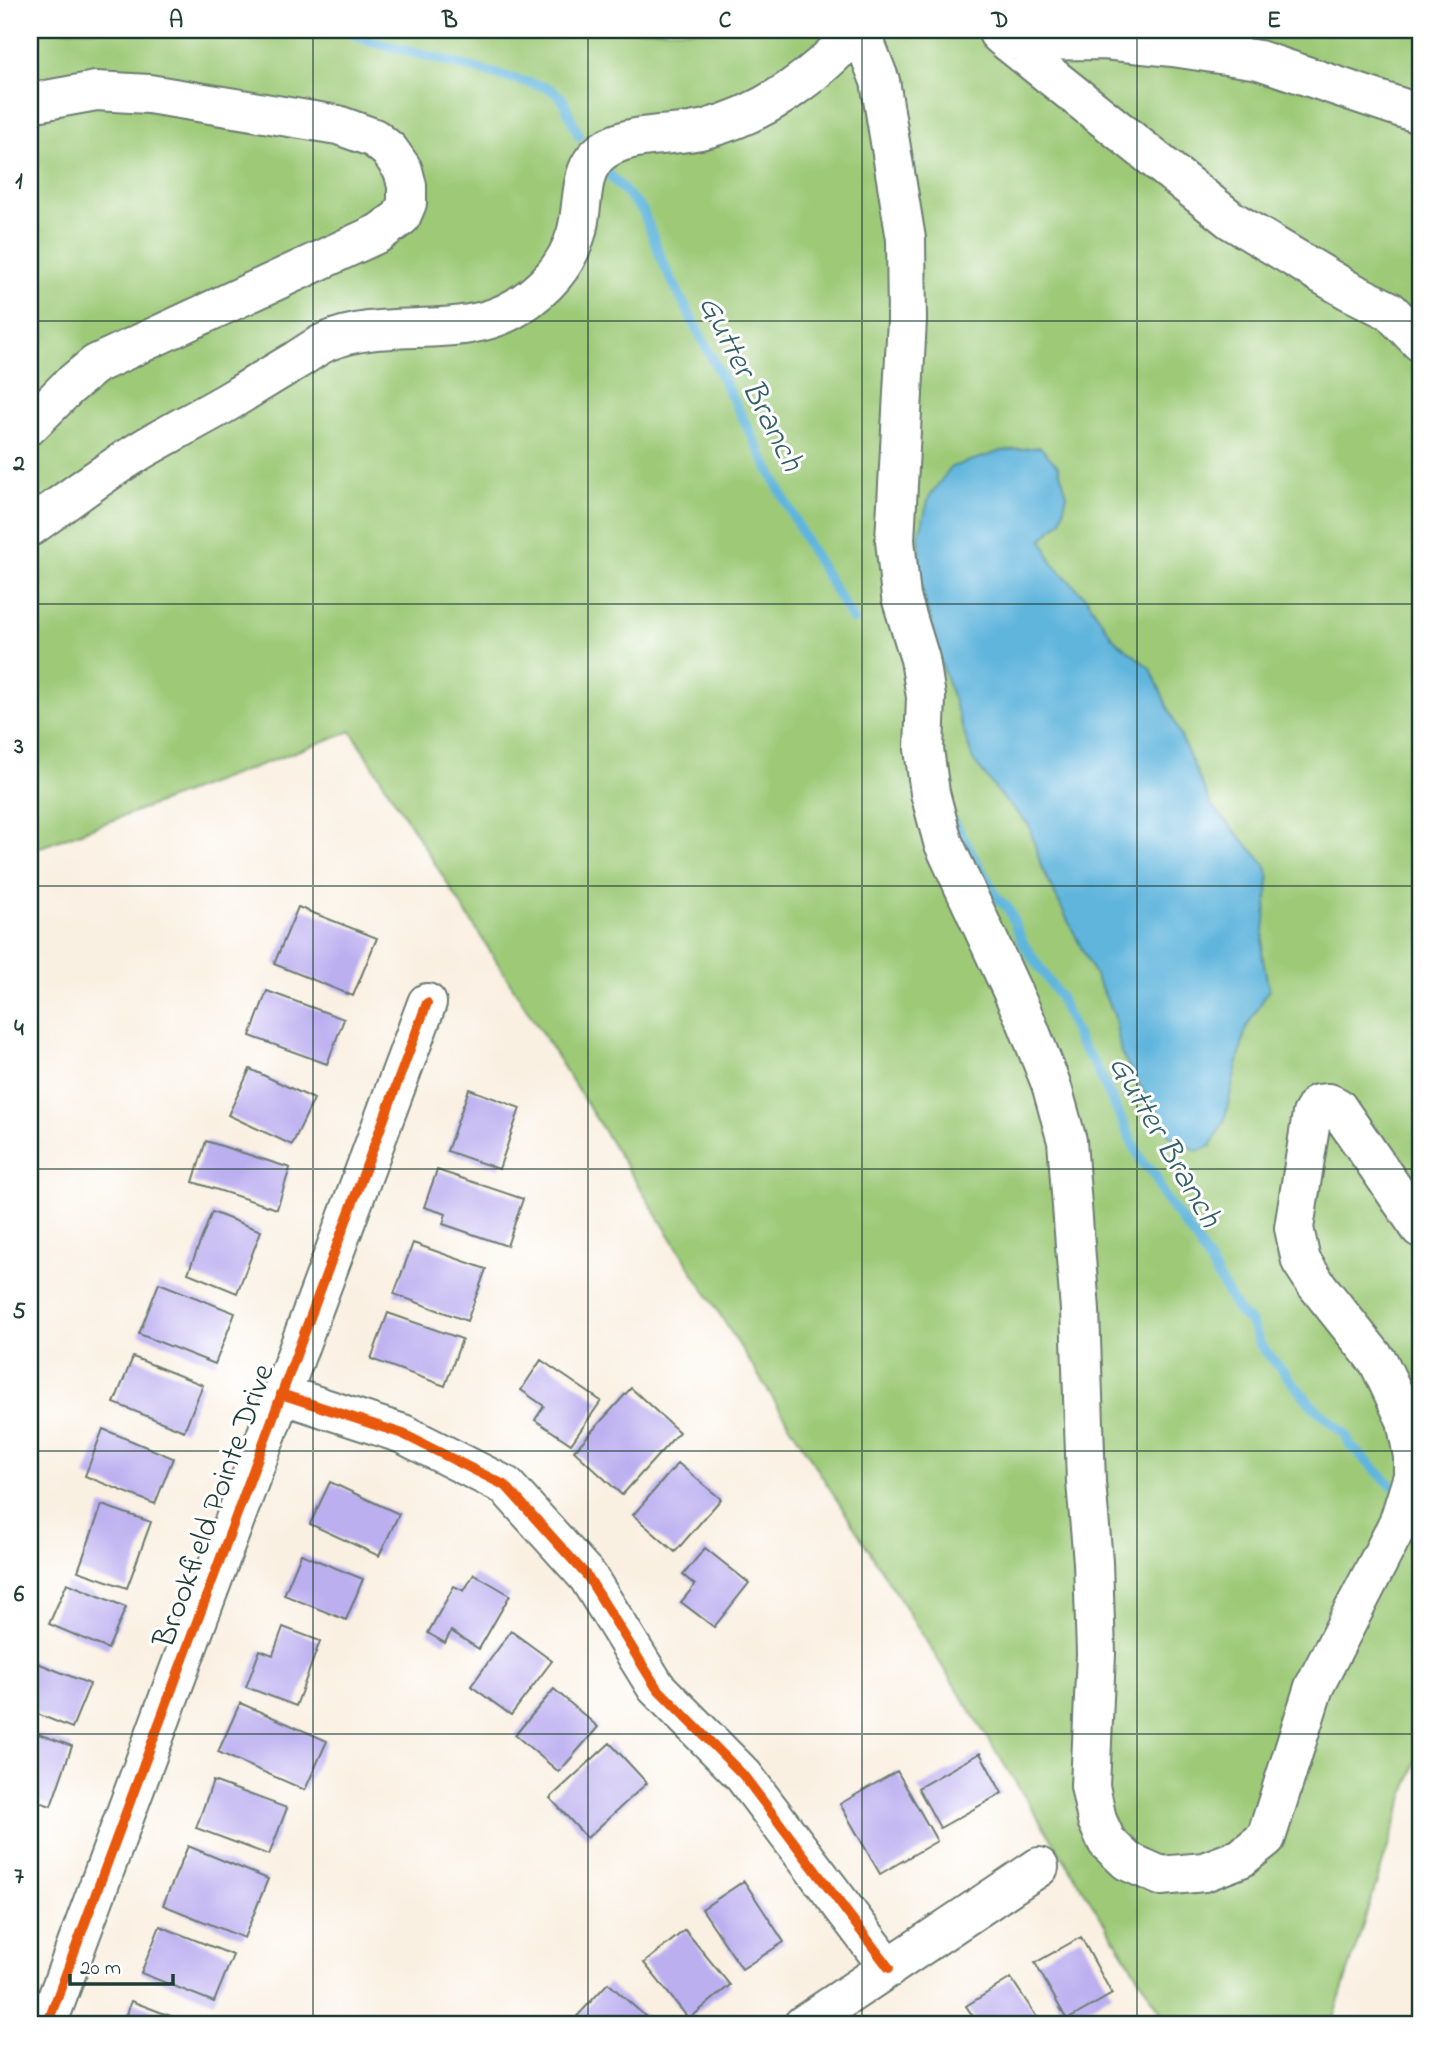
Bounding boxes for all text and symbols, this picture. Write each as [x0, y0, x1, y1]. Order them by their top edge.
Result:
text: A [169, 5, 183, 38]
text: B [441, 5, 458, 38]
text: C [719, 5, 732, 38]
text: D [991, 5, 1008, 38]
text: E [1267, 5, 1281, 38]
text: 1 [15, 166, 23, 199]
water label: Gutter Branch [685, 287, 815, 481]
text: 2 [12, 448, 25, 481]
text: 3 [13, 731, 24, 764]
text: 4 [14, 1013, 24, 1046]
water label: Gutter Branch [1095, 1047, 1233, 1238]
text: 5 [12, 1296, 26, 1329]
street label: Brookfield Pointe Drive [142, 1357, 289, 1656]
text: 6 [14, 1579, 25, 1612]
text: 7 [14, 1861, 24, 1894]
scale bar [70, 1943, 173, 1987]
text: 20 m [80, 1954, 121, 1984]

